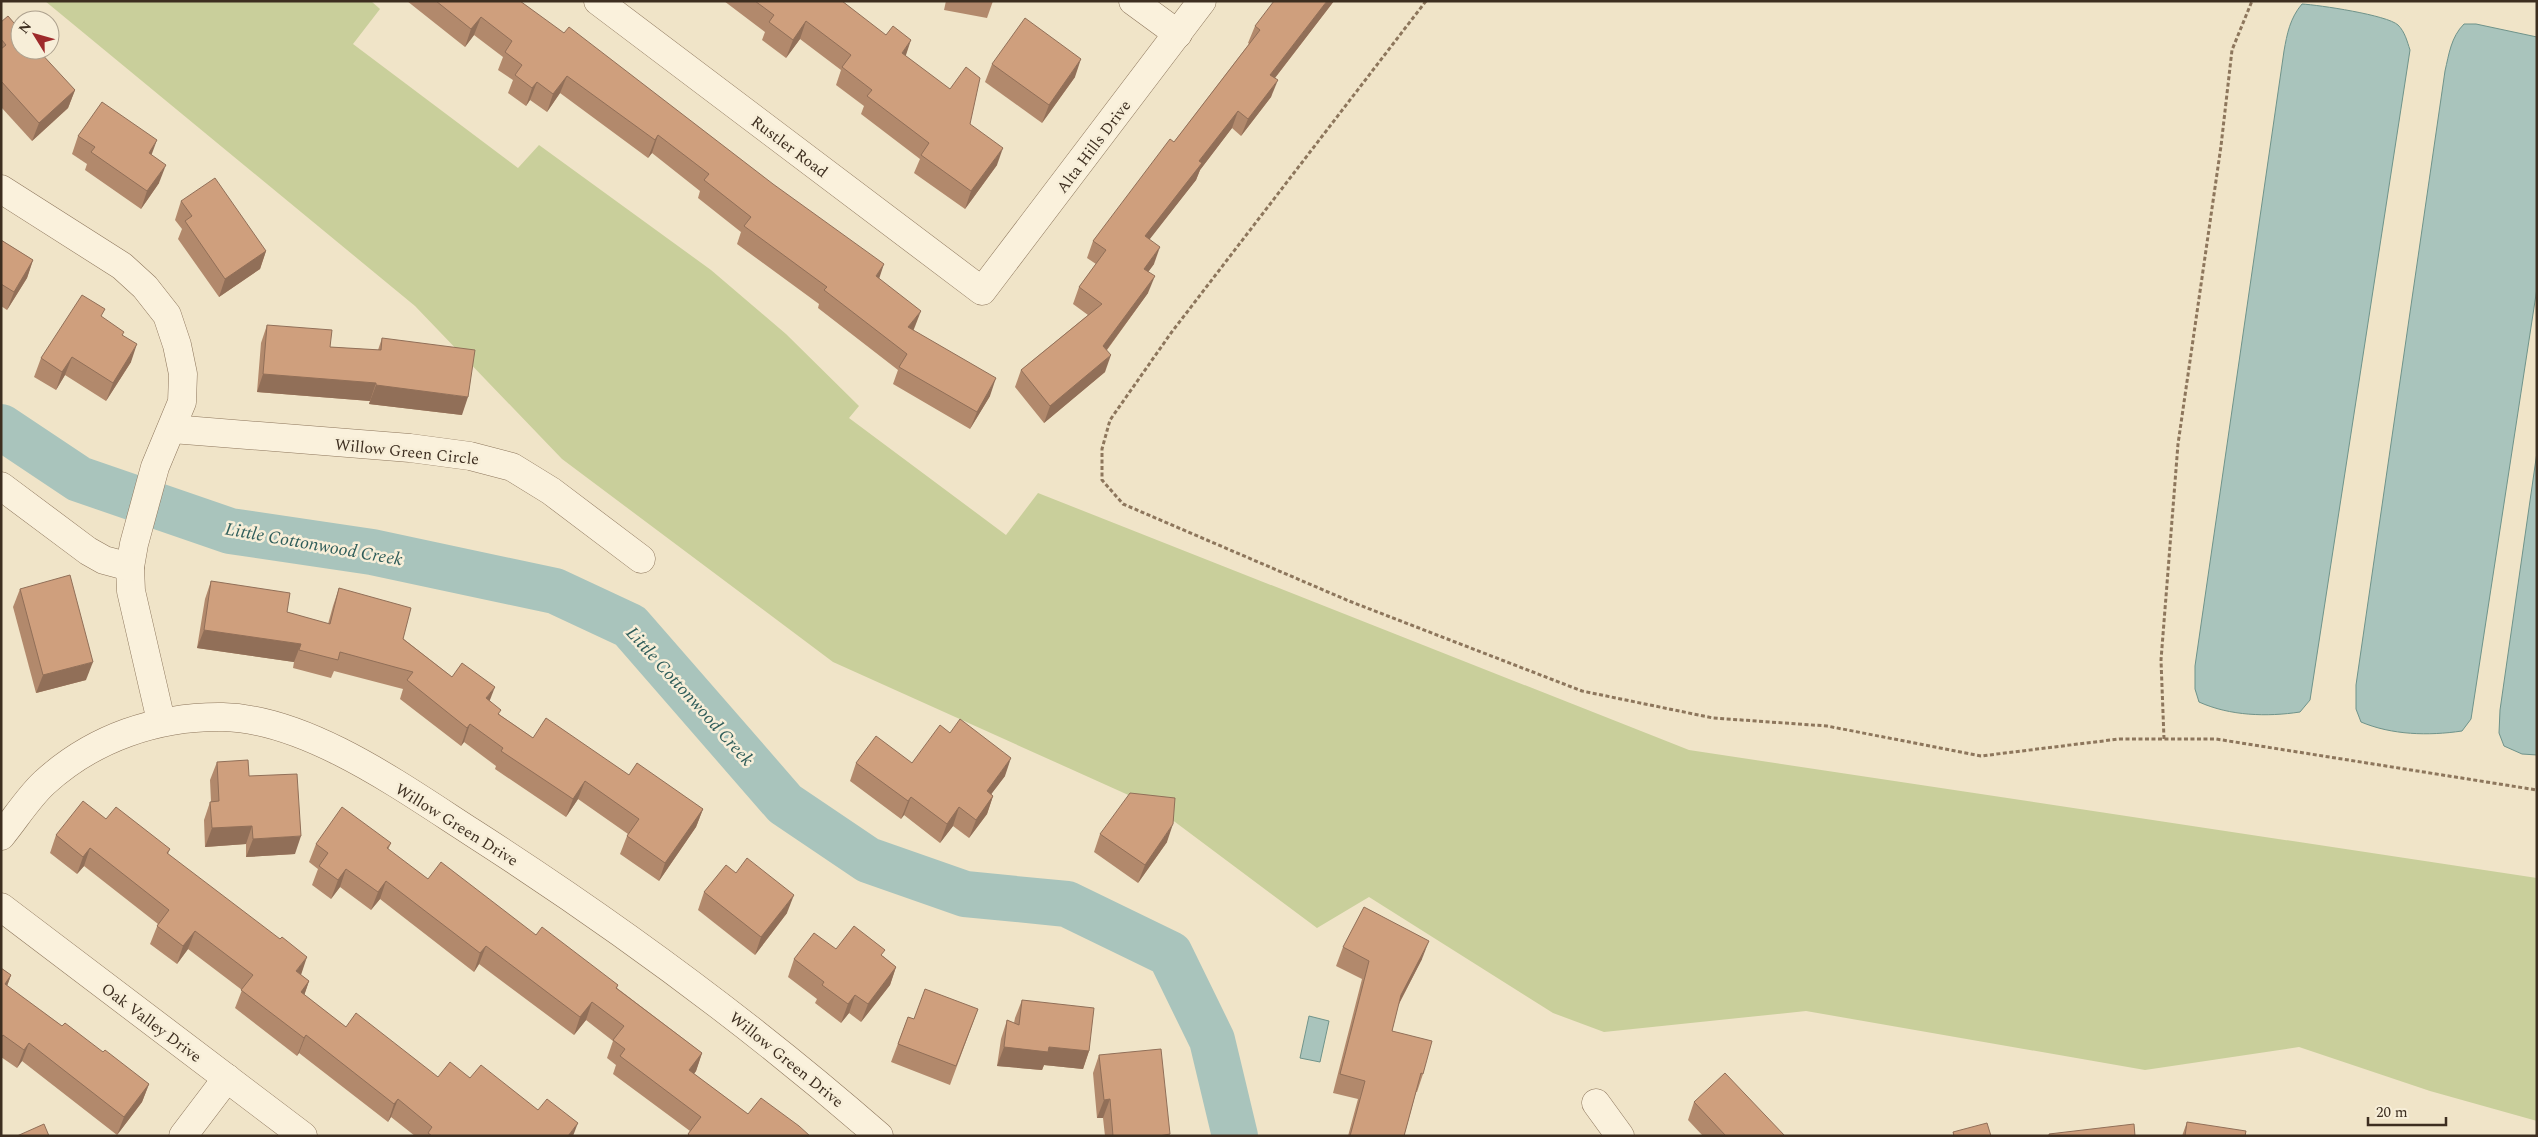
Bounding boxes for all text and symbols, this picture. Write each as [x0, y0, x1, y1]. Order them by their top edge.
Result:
north arrow [10, 10, 60, 60]
text: N [13, 17, 37, 38]
street label: Alta Hills Drive [1051, 95, 1137, 198]
street label: Rustler Road [746, 110, 833, 184]
street label: Willow Green Circle [333, 432, 480, 472]
water label: Little Cottonwood Creek [223, 516, 405, 574]
water label: Little Cottonwood Creek [619, 620, 760, 773]
street label: Willow Green Drive [390, 777, 523, 872]
street label: Oak Valley Drive [96, 977, 207, 1069]
street label: Willow Green Drive [724, 1006, 849, 1114]
scale bar [2368, 1094, 2446, 1126]
text: 20 m [2376, 1101, 2408, 1124]

